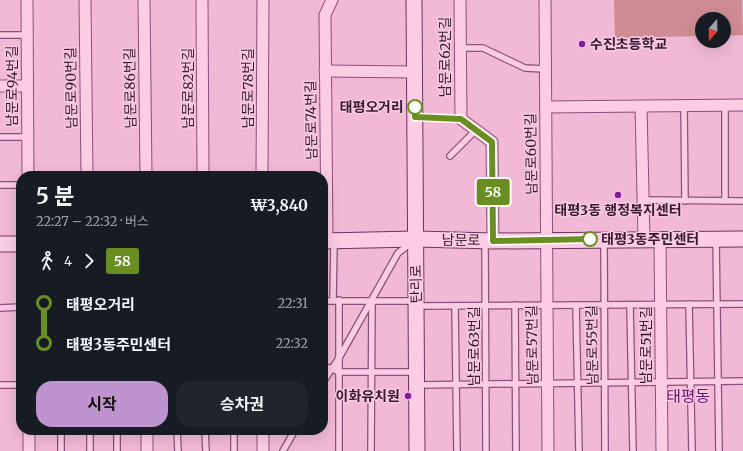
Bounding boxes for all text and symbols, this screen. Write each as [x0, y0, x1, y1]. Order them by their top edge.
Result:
north arrow [695, 12, 731, 48]
map controls [695, 12, 731, 48]
street label: 남문로62번길 [436, 17, 454, 97]
place label: 수진초등학교 [590, 35, 667, 53]
marker: 수진초등학교 [577, 39, 587, 49]
street label: 남문로94번길 [3, 45, 21, 127]
street label: 남문로90번길 [61, 47, 81, 129]
street label: 남문로86번길 [120, 47, 140, 129]
street label: 남문로82번길 [179, 48, 197, 128]
street label: 남문로78번길 [239, 48, 257, 128]
street label: 남문로74번길 [301, 80, 321, 160]
place label: 태평오거리 [340, 98, 404, 116]
marker: 태평오거리 [407, 99, 423, 115]
street label: 남문로60번길 [521, 113, 541, 195]
line badge: 58 [475, 179, 511, 205]
text: 5 분 [36, 182, 74, 210]
text: 58 [485, 183, 501, 201]
marker: 태평3동 행정복지센터 [613, 190, 623, 200]
text: ₩3,840 [251, 196, 308, 215]
place label: 태평3동 행정복지센터 [554, 201, 682, 219]
text: 22:27 – 22:32 · 버스 [36, 213, 149, 230]
place label: 태평3동주민센터 [601, 230, 699, 248]
street label: 남문로 [442, 231, 481, 249]
marker: 태평3동주민센터 [582, 231, 598, 247]
icon: walk [36, 250, 58, 272]
icon: forward [78, 250, 100, 272]
text: 58 [114, 252, 131, 270]
text: 4 [64, 253, 72, 270]
street label: 탄리로 [407, 264, 425, 303]
text: 태평오거리 [66, 295, 135, 314]
text: 22:31 [278, 295, 308, 312]
street label: 남문로57번길 [522, 305, 542, 385]
street label: 남문로55번길 [582, 305, 602, 385]
street label: 남문로63번길 [465, 306, 483, 386]
street label: 남문로51번길 [637, 306, 655, 384]
text: 태평3동주민센터 [66, 335, 171, 354]
text: 22:32 [276, 335, 308, 352]
button: 시작 [36, 381, 168, 427]
button: 승차권 [176, 381, 308, 427]
district label: 태평동 [666, 386, 710, 406]
place label: 이화유치원 [336, 387, 400, 405]
marker: 이화유치원 [403, 391, 413, 401]

